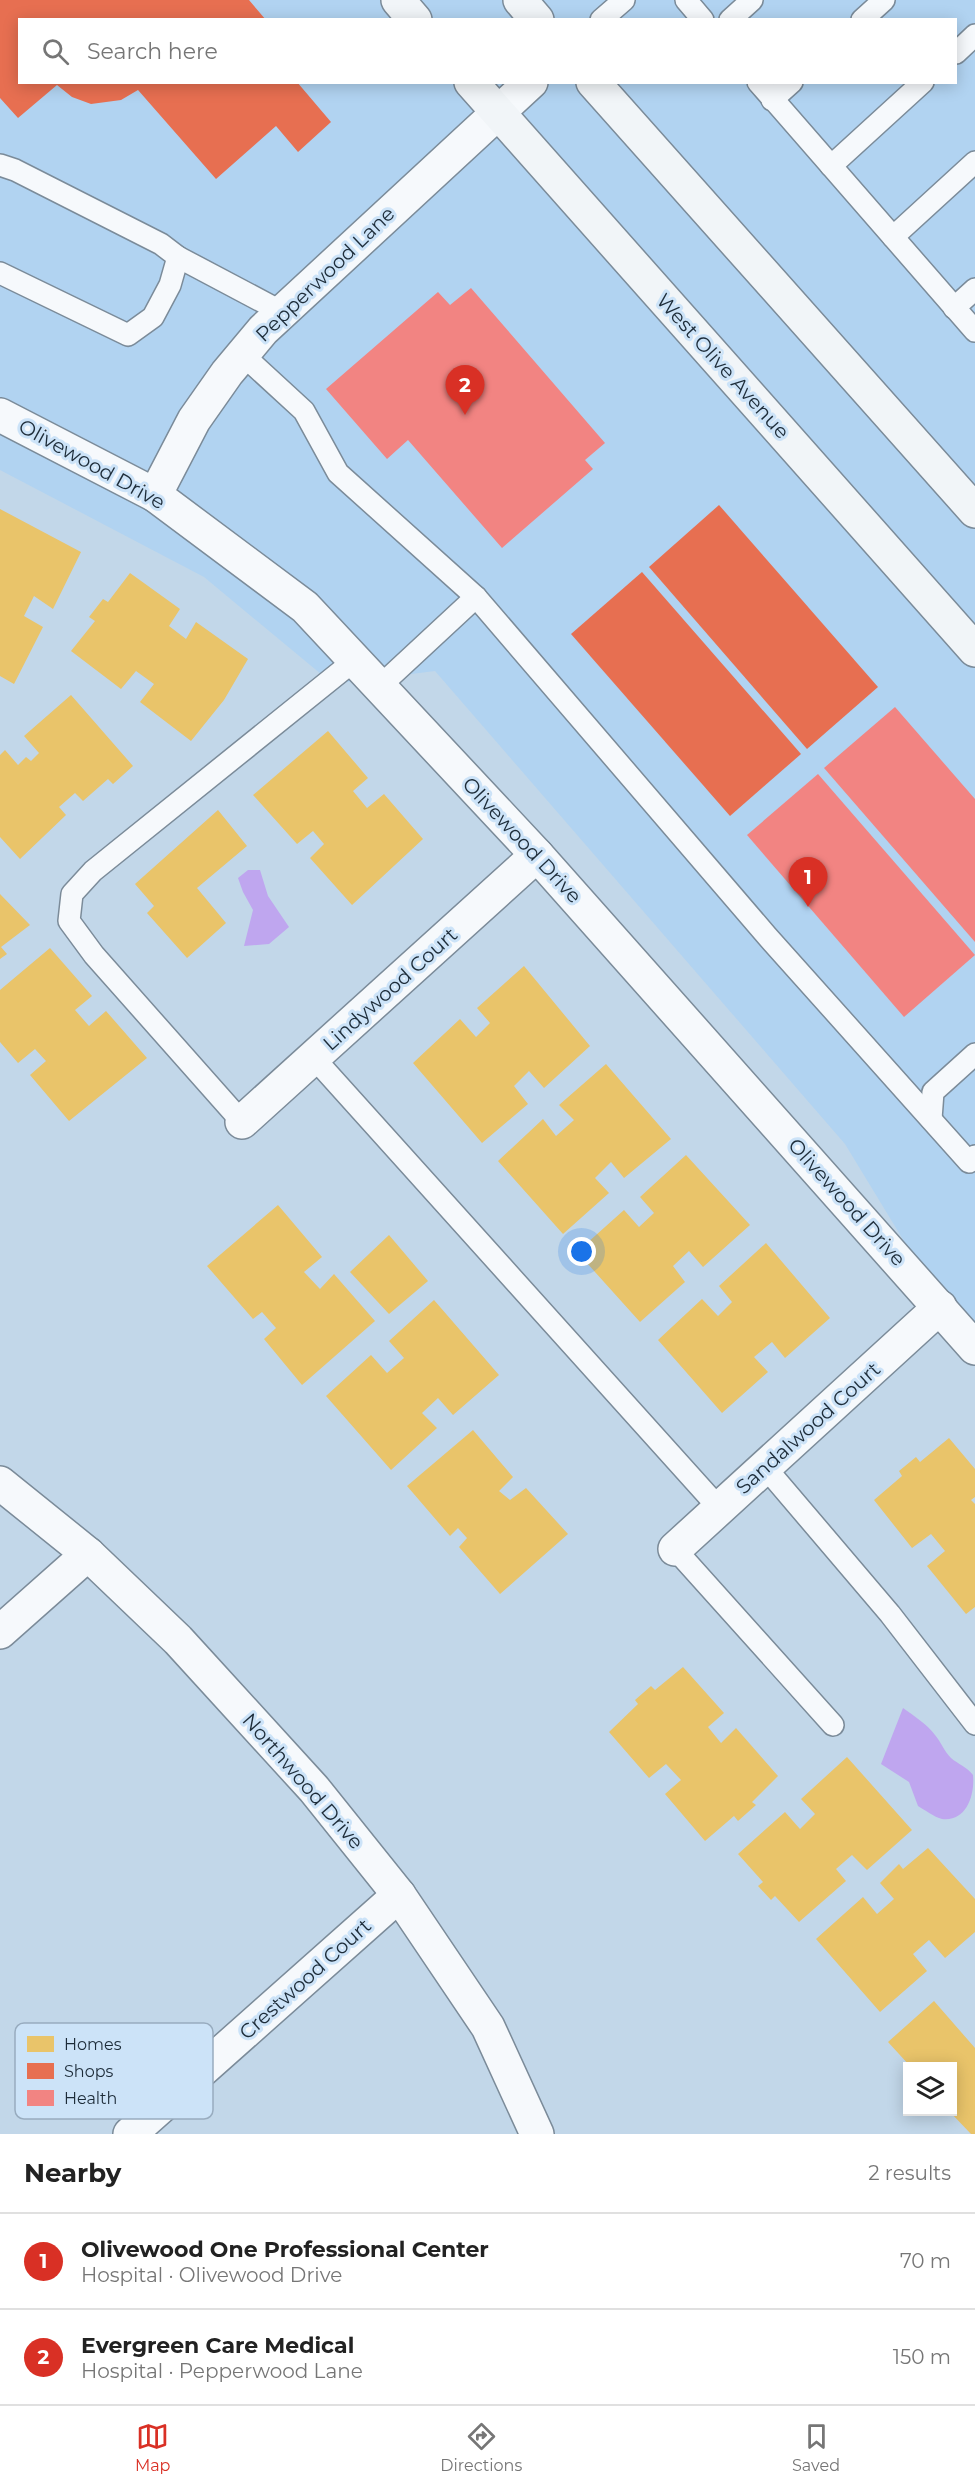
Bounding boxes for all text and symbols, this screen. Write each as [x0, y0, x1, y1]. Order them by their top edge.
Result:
search box [18, 18, 957, 84]
icon: search [39, 35, 72, 68]
text: Search here [87, 38, 218, 65]
street label: Pepperwood Lane [250, 201, 400, 347]
street label: West Olive Avenue [651, 288, 795, 444]
pin: 2 [446, 366, 484, 415]
street label: Olivewood Drive [15, 414, 169, 514]
street label: Olivewood Drive [457, 772, 587, 908]
pin: 1 [788, 858, 828, 907]
street label: Lindywood Court [318, 922, 462, 1056]
street label: Olivewood Drive [783, 1133, 911, 1271]
your location [567, 1237, 596, 1266]
street label: Sandalwood Court [731, 1357, 885, 1499]
street label: Northwood Drive [237, 1708, 369, 1854]
street label: Crestwood Court [234, 1914, 376, 2044]
legend [15, 2023, 213, 2119]
text: Homes [64, 2035, 122, 2054]
text: Shops [64, 2062, 114, 2081]
map controls [903, 2062, 957, 2116]
button: layers [903, 2062, 957, 2116]
text: Health [64, 2089, 117, 2108]
text: Nearby [24, 2157, 121, 2189]
text: 2 results [868, 2161, 951, 2185]
text: Olivewood One Professional Center [81, 2236, 489, 2263]
text: 1 [40, 2249, 47, 2273]
text: 70 m [900, 2249, 951, 2273]
text: Hospital · Olivewood Drive [81, 2263, 342, 2287]
text: Evergreen Care Medical [81, 2332, 354, 2359]
text: 2 [38, 2345, 49, 2369]
text: 150 m [893, 2345, 951, 2369]
text: Hospital · Pepperwood Lane [81, 2359, 363, 2383]
tab: Map [135, 2420, 170, 2475]
tab: Directions [440, 2420, 522, 2475]
tab: Saved [792, 2420, 840, 2475]

